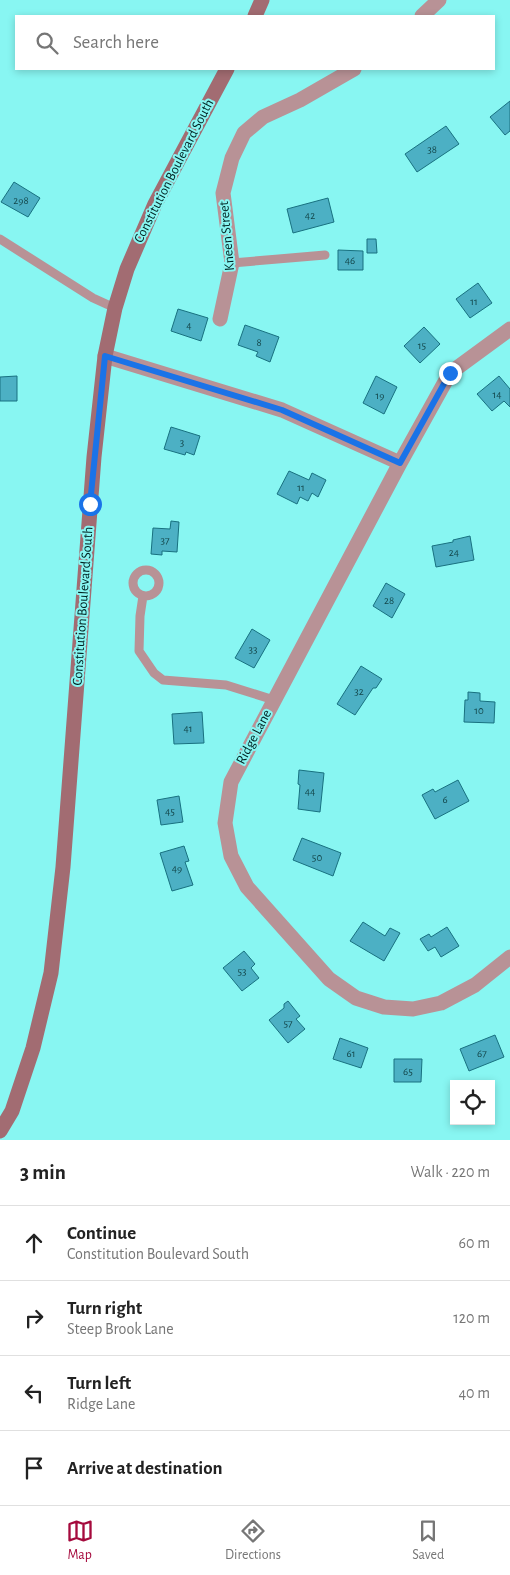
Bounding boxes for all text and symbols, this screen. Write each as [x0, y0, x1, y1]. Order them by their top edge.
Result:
search box [15, 15, 495, 70]
icon: search [33, 29, 61, 57]
text: Search here [73, 33, 159, 52]
street label: Constitution Boulevard South [132, 97, 216, 245]
house number: 38 [427, 144, 437, 155]
house number: 298 [13, 195, 29, 206]
street label: Kneen Street [217, 200, 237, 272]
house number: 42 [305, 210, 315, 221]
house number: 46 [345, 255, 355, 266]
house number: 11 [470, 296, 478, 307]
house number: 4 [186, 320, 192, 331]
house number: 8 [256, 337, 262, 348]
house number: 15 [418, 340, 427, 351]
route end [439, 362, 462, 385]
house number: 14 [492, 389, 502, 400]
house number: 19 [376, 390, 384, 401]
house number: 3 [180, 437, 185, 448]
house number: 11 [297, 482, 305, 493]
route start [79, 493, 102, 516]
street label: Constitution Boulevard South [70, 526, 96, 686]
house number: 37 [160, 535, 170, 546]
house number: 24 [449, 547, 459, 558]
house number: 28 [384, 595, 394, 606]
house number: 33 [248, 644, 258, 655]
house number: 32 [354, 686, 364, 697]
house number: 10 [474, 705, 484, 716]
street label: Ridge Lane [234, 707, 274, 767]
house number: 41 [183, 723, 193, 734]
house number: 44 [305, 786, 315, 797]
house number: 6 [442, 794, 448, 805]
house number: 45 [165, 806, 175, 817]
house number: 50 [312, 852, 322, 863]
house number: 49 [172, 863, 182, 874]
house number: 53 [237, 966, 247, 977]
house number: 57 [283, 1018, 293, 1029]
house number: 61 [347, 1048, 355, 1059]
house number: 67 [477, 1048, 487, 1059]
house number: 65 [403, 1066, 413, 1077]
map controls [450, 1080, 495, 1125]
button: locate [450, 1080, 495, 1125]
text: 3 min [20, 1162, 66, 1183]
text: Walk · 220 m [411, 1164, 490, 1180]
text: Continue [67, 1224, 136, 1243]
icon: ahead [20, 1229, 48, 1257]
text: 60 m [459, 1235, 490, 1251]
text: Constitution Boulevard South [67, 1246, 249, 1262]
text: Turn right [67, 1299, 142, 1318]
icon: right [20, 1304, 48, 1332]
text: 120 m [453, 1310, 490, 1326]
text: Steep Brook Lane [67, 1321, 174, 1337]
text: Turn left [67, 1374, 131, 1393]
icon: left [20, 1379, 48, 1407]
text: 40 m [458, 1385, 490, 1401]
text: Ridge Lane [67, 1396, 135, 1412]
icon: arrive [20, 1454, 48, 1482]
text: Arrive at destination [67, 1459, 223, 1478]
tab: Map [66, 1517, 94, 1564]
tab: Directions [225, 1517, 281, 1564]
tab: Saved [412, 1517, 444, 1564]

